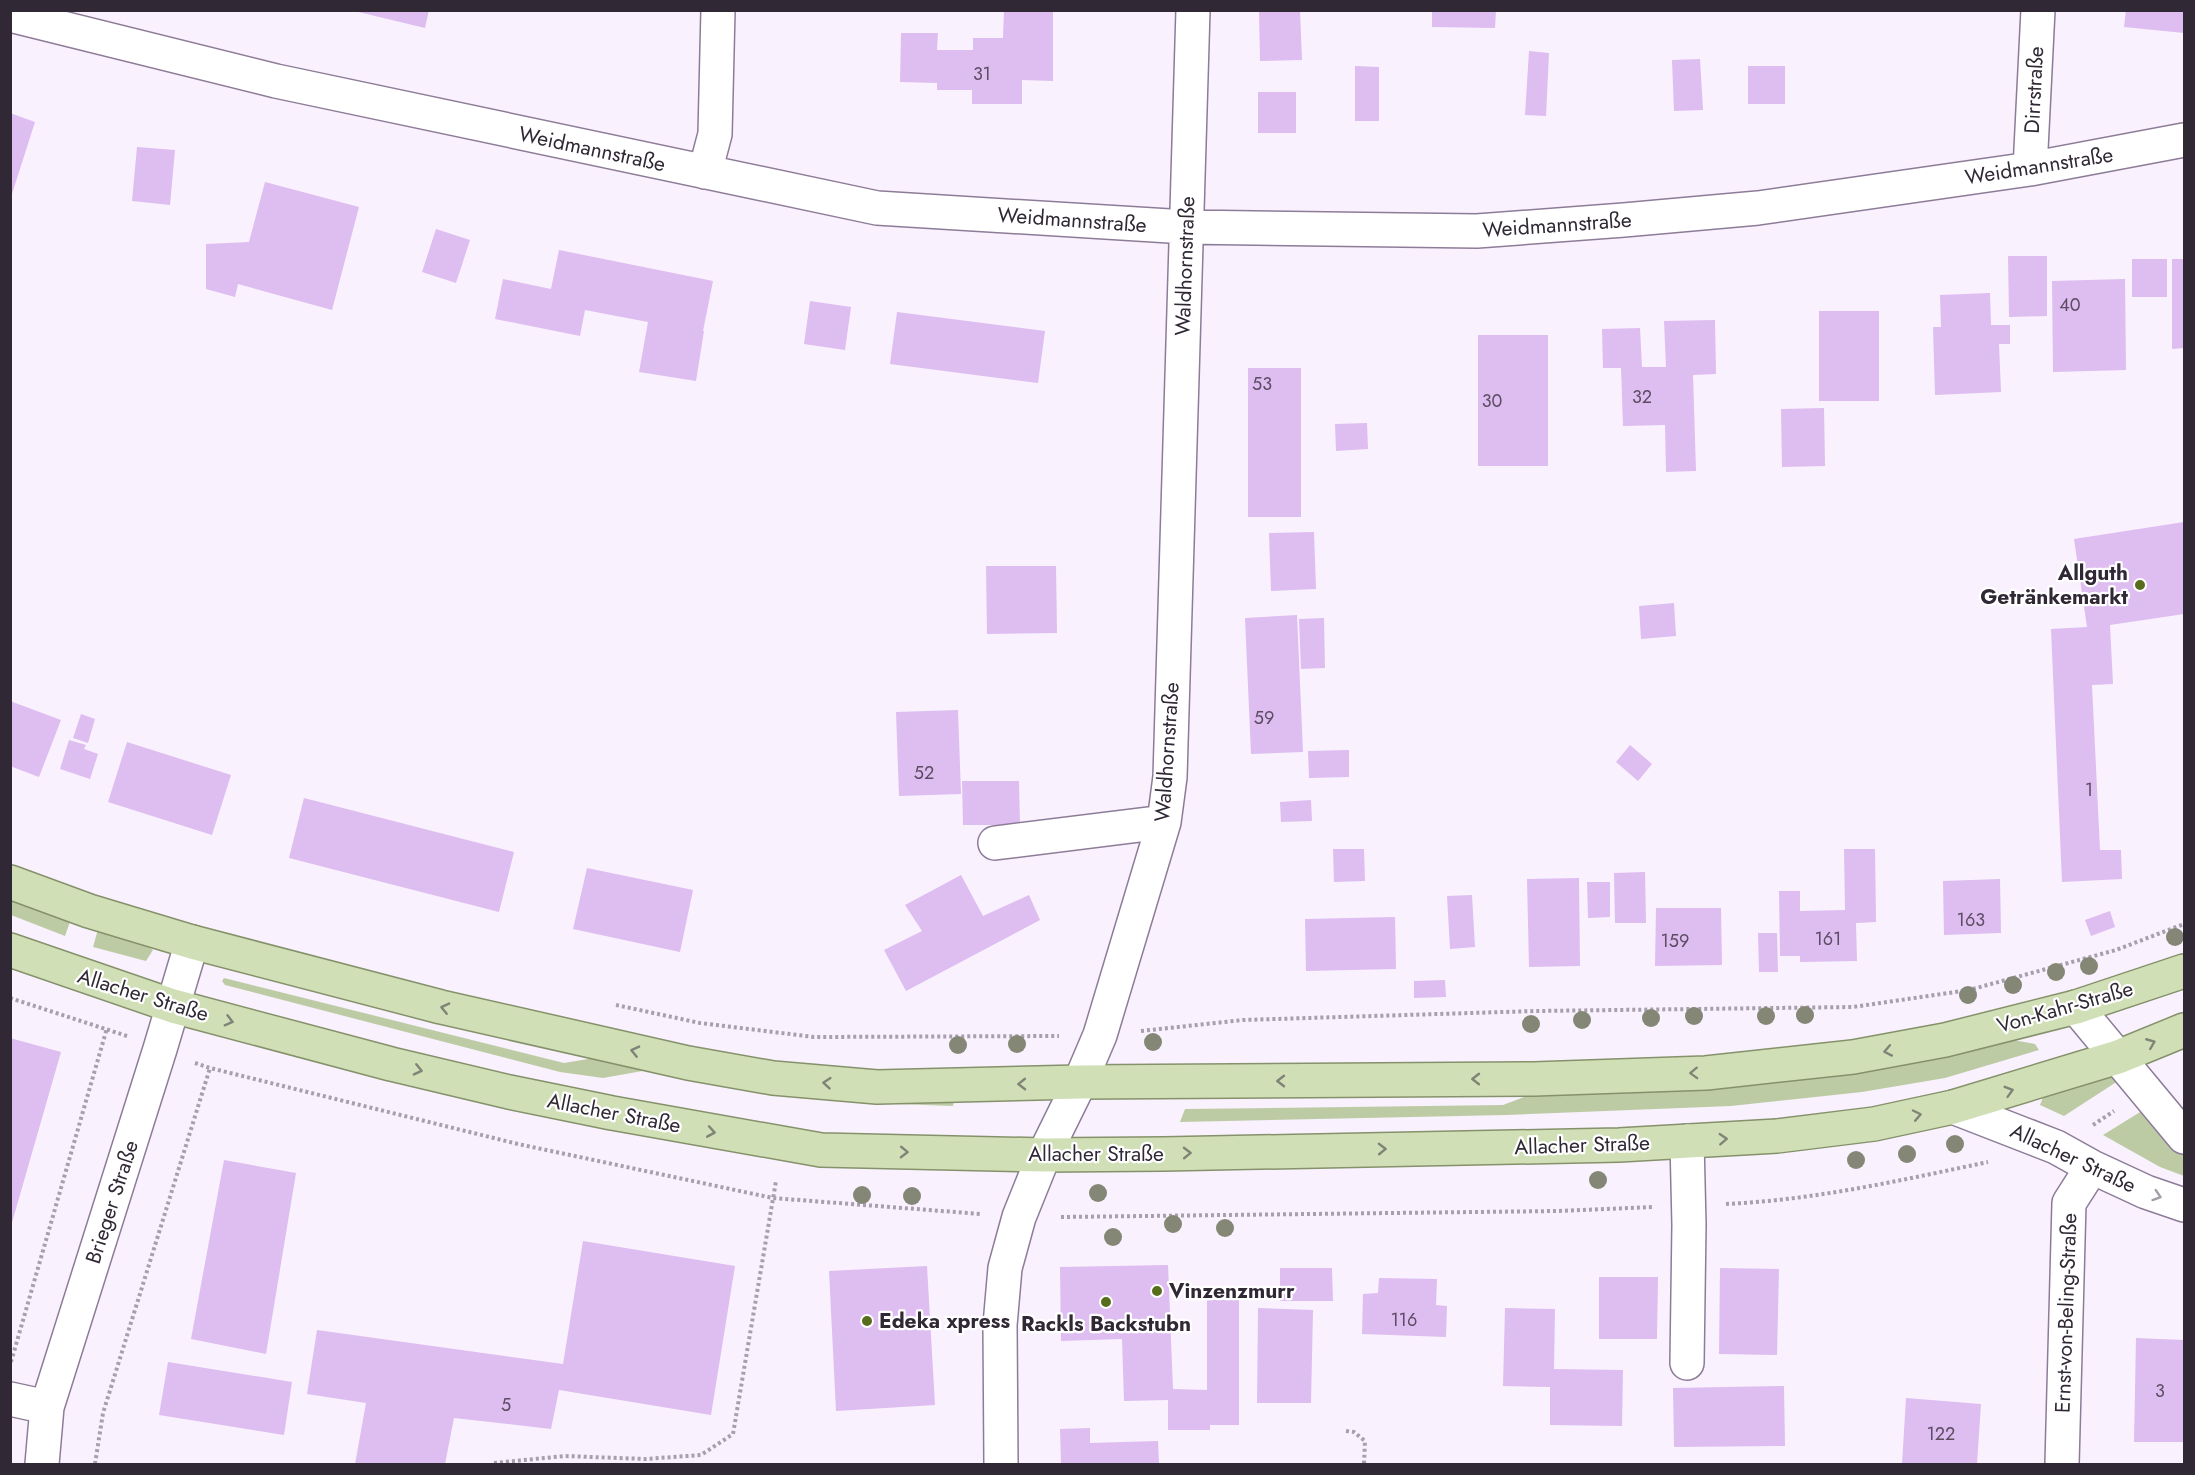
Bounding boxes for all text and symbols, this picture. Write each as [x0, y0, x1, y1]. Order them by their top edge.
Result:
street label: Dirrstraße [2017, 45, 2051, 135]
house number: 31 [973, 61, 991, 87]
street label: Weidmannstraße [516, 119, 668, 179]
street label: Weidmannstraße [1963, 139, 2115, 192]
street label: Waldhornstraße [1168, 195, 1202, 336]
street label: Weidmannstraße [996, 200, 1148, 240]
street label: Weidmannstraße [1481, 205, 1633, 245]
house number: 40 [2059, 292, 2081, 318]
house number: 53 [1252, 371, 1272, 397]
house number: 32 [1632, 384, 1652, 410]
house number: 30 [1482, 388, 1503, 414]
place label: Allguth Getränkemarkt [1980, 558, 2128, 612]
marker: Allguth Getränkemarkt [2133, 578, 2147, 592]
street label: Waldhornstraße [1147, 681, 1187, 823]
house number: 59 [1254, 705, 1274, 731]
house number: 52 [914, 760, 934, 786]
house number: 1 [2085, 777, 2093, 803]
house number: 163 [1957, 907, 1985, 933]
house number: 161 [1815, 926, 1841, 952]
house number: 159 [1661, 928, 1689, 954]
street label: Allacher Straße [74, 961, 212, 1029]
street label: Von-Kahr-Straße [1993, 973, 2137, 1041]
one-way arrow [440, 1003, 450, 1016]
one-way arrow [223, 1014, 234, 1026]
one-way arrow [2145, 1038, 2156, 1050]
one-way arrow [1883, 1044, 1893, 1057]
one-way arrow [630, 1045, 640, 1058]
one-way arrow [413, 1063, 423, 1076]
one-way arrow [1690, 1067, 1699, 1079]
one-way arrow [1471, 1073, 1480, 1085]
one-way arrow [1276, 1075, 1285, 1087]
one-way arrow [823, 1076, 832, 1089]
one-way arrow [1017, 1077, 1026, 1090]
street label: Allacher Straße [545, 1085, 684, 1141]
one-way arrow [2003, 1086, 2014, 1098]
one-way arrow [1911, 1109, 1921, 1122]
street label: Allacher Straße [2005, 1116, 2141, 1200]
one-way arrow [706, 1125, 716, 1137]
street label: Allacher Straße [1514, 1128, 1650, 1162]
one-way arrow [1719, 1133, 1728, 1146]
street label: Brieger Straße [78, 1136, 146, 1268]
street label: Allacher Straße [1028, 1139, 1164, 1169]
one-way arrow [1377, 1143, 1386, 1155]
one-way arrow [900, 1146, 909, 1158]
one-way arrow [1182, 1147, 1191, 1159]
one-way arrow [2151, 1188, 2162, 1201]
street label: Ernst-von-Beling-Straße [2048, 1212, 2084, 1414]
place label: Vinzenzmurr [1168, 1276, 1295, 1306]
marker: Vinzenzmurr [1150, 1284, 1164, 1298]
marker: Rackls Backstubn [1099, 1295, 1113, 1309]
place label: Edeka xpress [879, 1306, 1010, 1336]
house number: 116 [1391, 1307, 1417, 1333]
place label: Rackls Backstubn [1021, 1309, 1191, 1339]
marker: Edeka xpress [860, 1314, 874, 1328]
house number: 3 [2155, 1378, 2165, 1404]
house number: 5 [501, 1392, 511, 1418]
house number: 122 [1927, 1421, 1955, 1447]

